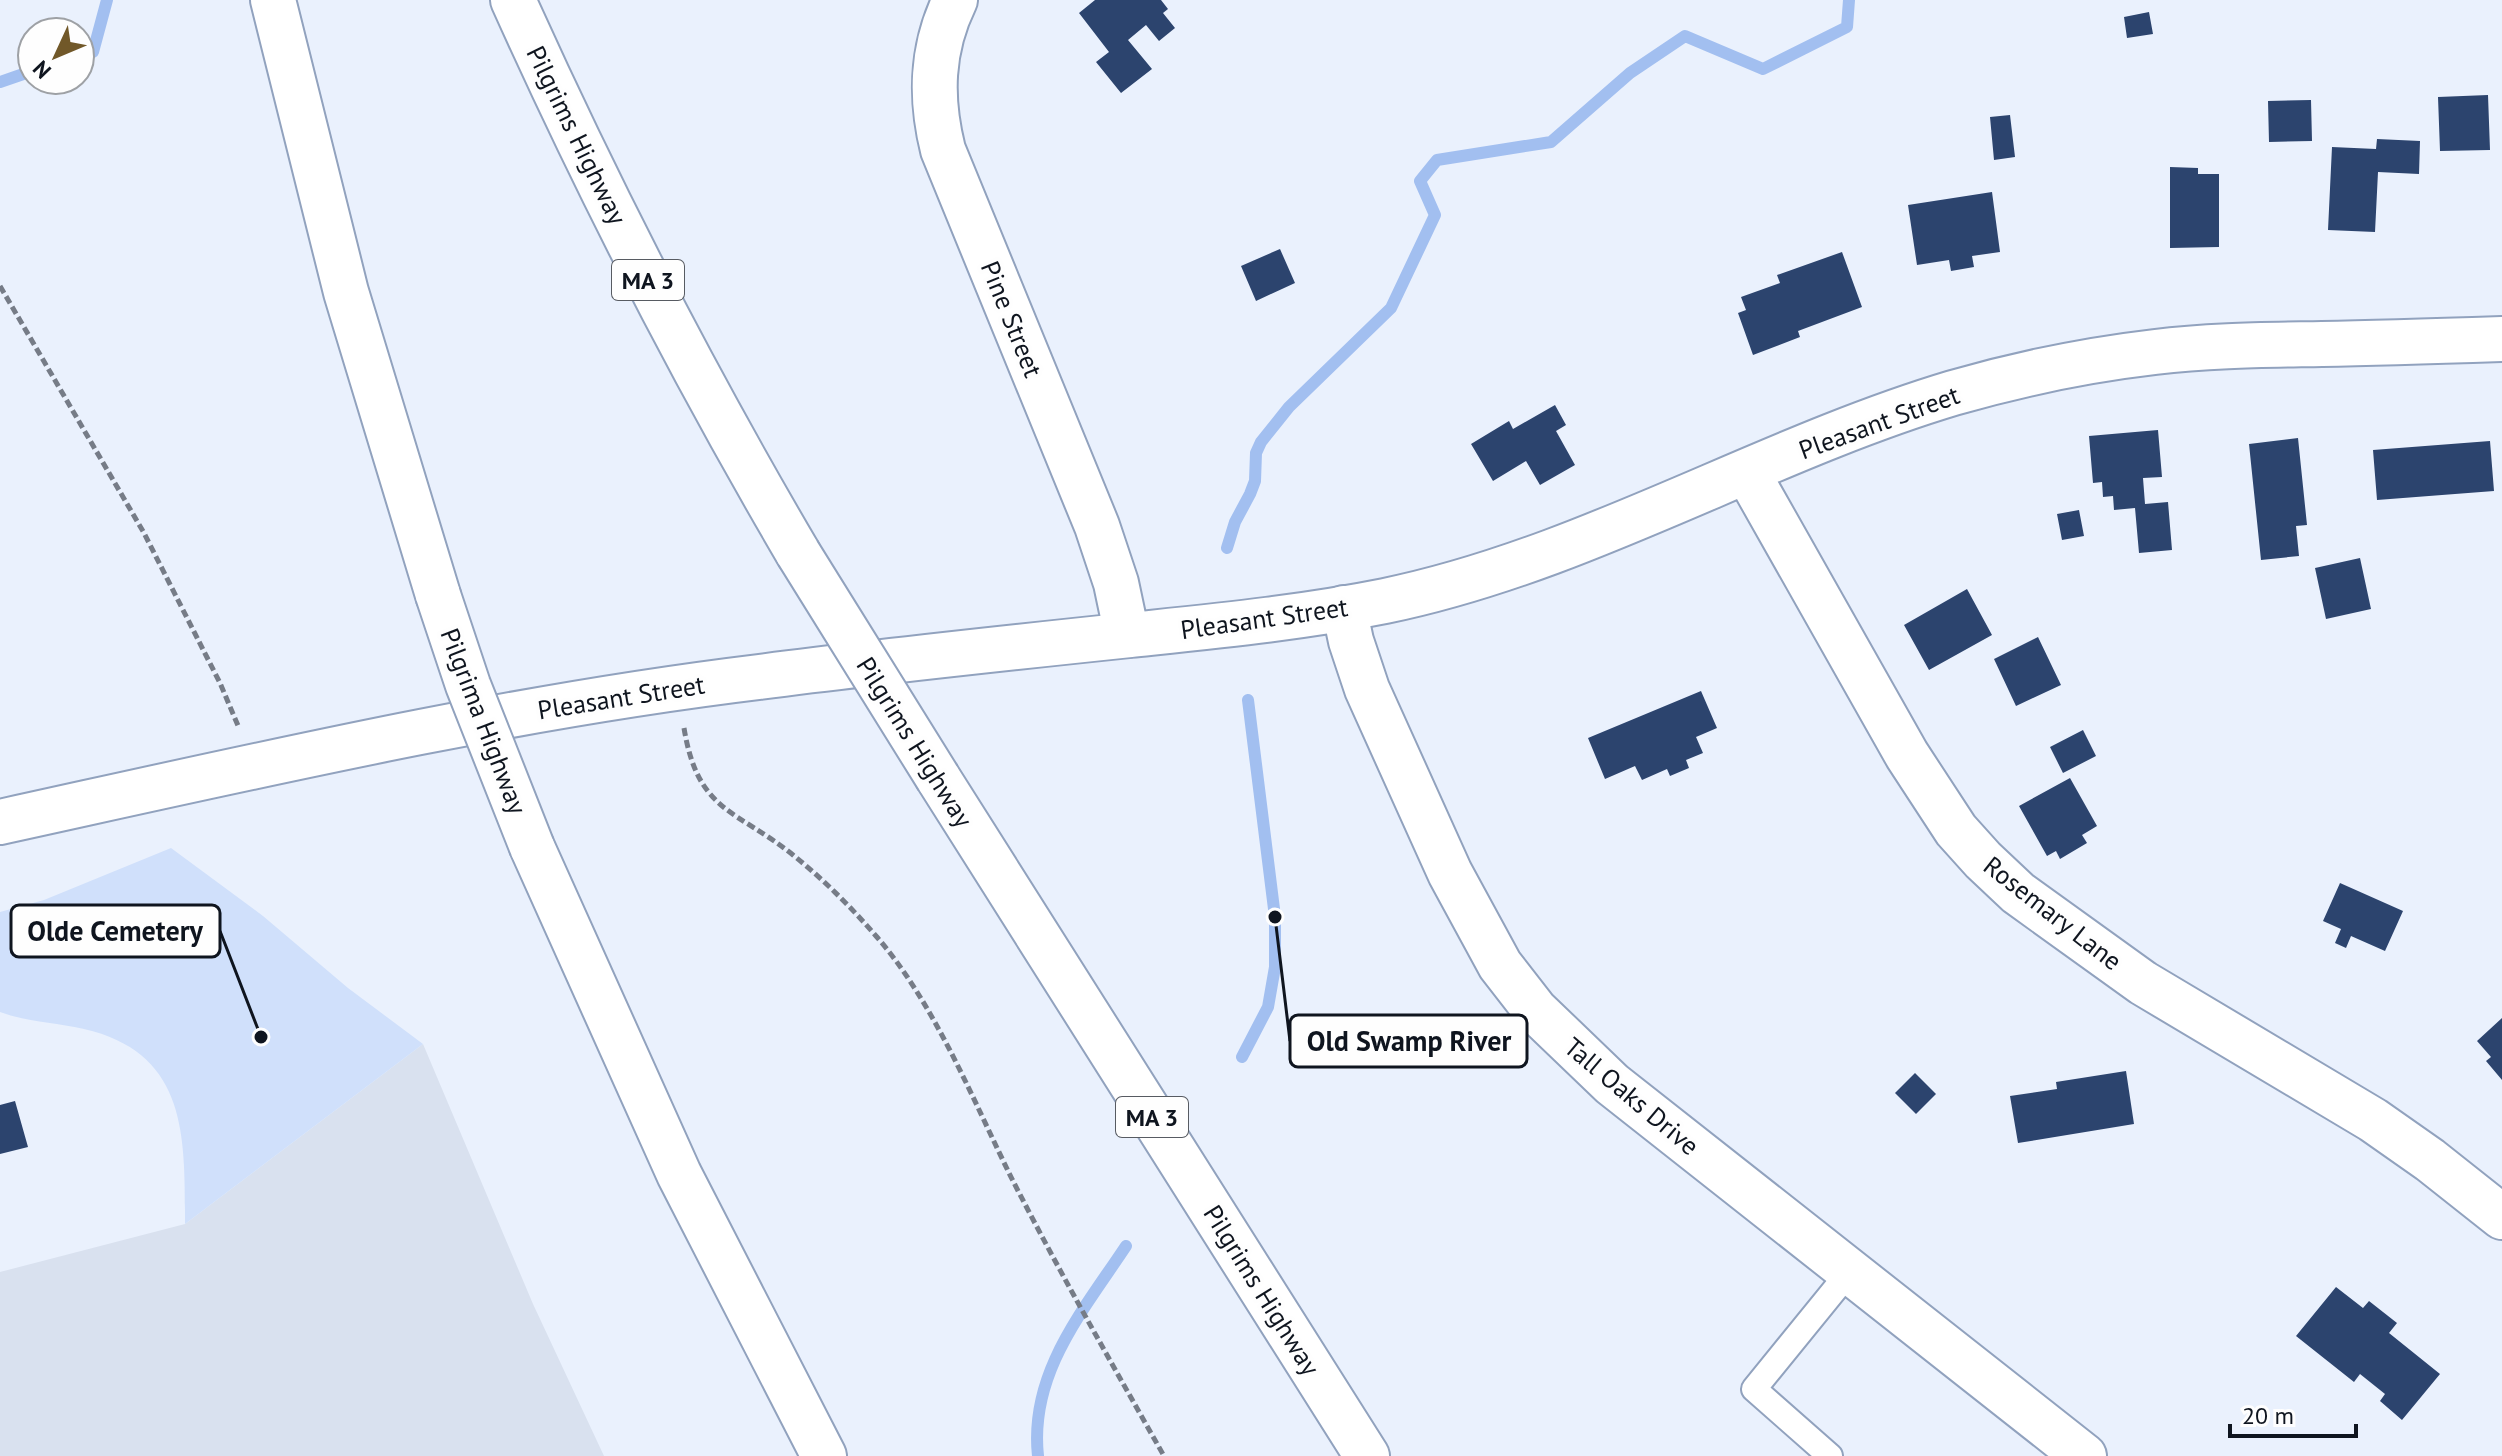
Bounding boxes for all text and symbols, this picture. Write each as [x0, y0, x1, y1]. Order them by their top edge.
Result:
north arrow [16, 16, 96, 96]
street label: Pilgrims Highway [520, 40, 634, 230]
text: N [27, 55, 57, 85]
street label: Pine Street [974, 256, 1050, 382]
road number: MA 3 [612, 260, 684, 300]
street label: Pleasant Street [1794, 378, 1964, 466]
street label: Pleasant Street [1178, 590, 1350, 646]
street label: Pilgrima Highway [433, 623, 535, 819]
street label: Pilgrims Highway [849, 651, 981, 833]
street label: Pleasant Street [535, 667, 707, 726]
street label: Rosemary Lane [1977, 849, 2129, 977]
callout: Olde Cemetery [11, 905, 220, 957]
text: Olde Cemetery [27, 912, 203, 949]
callout: Old Swamp River [1290, 1015, 1527, 1067]
text: Old Swamp River [1307, 1022, 1511, 1059]
street label: Tall Oaks Drive [1558, 1030, 1706, 1162]
road number: MA 3 [1116, 1097, 1188, 1137]
street label: Pilgrims Highway [1196, 1199, 1328, 1381]
scale bar [2230, 1388, 2356, 1438]
text: 20 m [2242, 1400, 2294, 1431]

